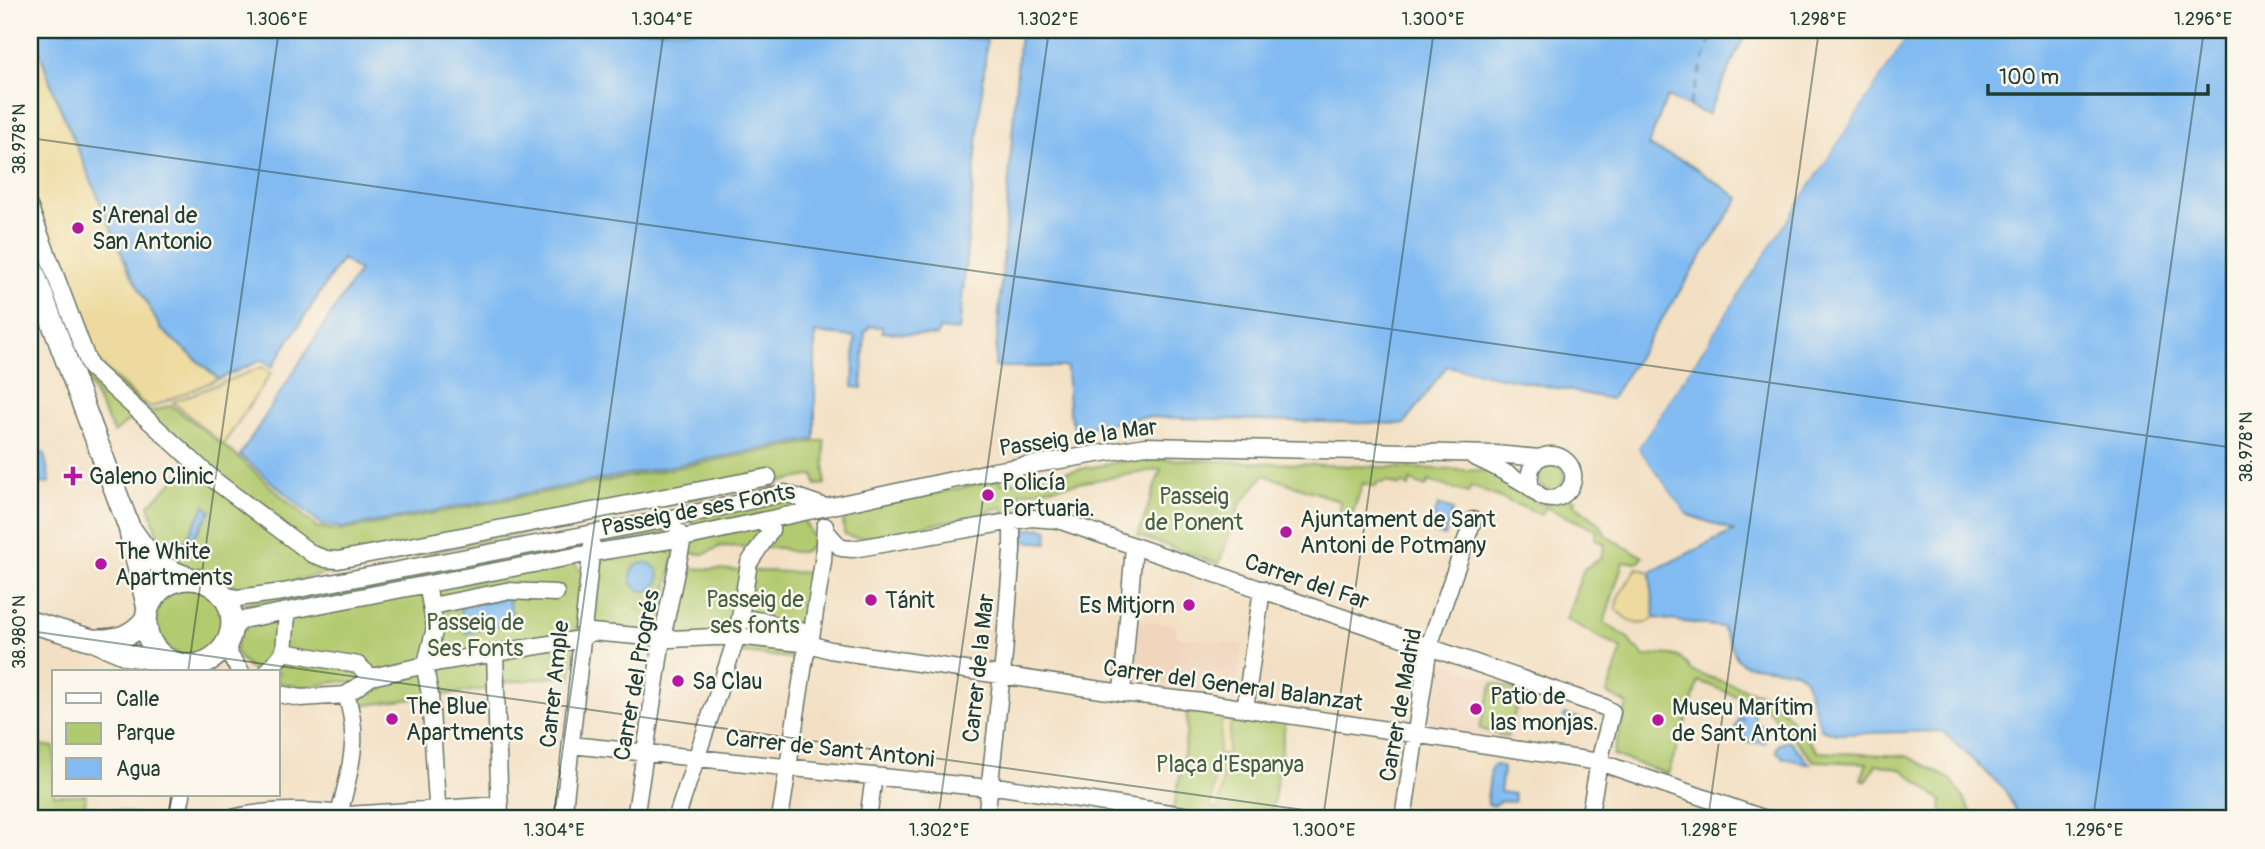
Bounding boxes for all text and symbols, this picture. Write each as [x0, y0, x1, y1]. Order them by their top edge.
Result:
text: 1.306°E [246, 8, 308, 31]
text: 1.304°E [631, 8, 693, 31]
text: 1.302°E [1018, 8, 1078, 31]
text: 1.300°E [1402, 8, 1464, 31]
text: 1.298°E [1790, 8, 1846, 31]
text: 1.296°E [2174, 8, 2232, 31]
scale bar [1988, 52, 2209, 96]
text: 100 m [1999, 64, 2059, 91]
text: 38.978°N [8, 104, 31, 174]
place label: s'Arenal de San Antonio [92, 201, 212, 256]
marker: s'Arenal de San Antonio [70, 220, 86, 236]
street label: Passeig de la Mar [997, 412, 1159, 463]
text: 38.978°N [2235, 412, 2258, 482]
place label: Galeno Clinic [89, 462, 214, 491]
marker: Galeno Clinic [63, 466, 83, 486]
place label: Policía Portuaria. [1002, 468, 1095, 523]
street label: Passeig de ses Fonts [599, 476, 798, 543]
park label: Passeig de Ponent [1145, 482, 1244, 537]
marker: Policía Portuaria. [980, 487, 996, 503]
place label: Ajuntament de Sant Antoni de Potmany [1300, 505, 1496, 560]
marker: Ajuntament de Sant Antoni de Potmany [1278, 524, 1294, 540]
place label: The White Apartments [115, 537, 233, 592]
street label: Carrer del Far [1241, 547, 1373, 616]
marker: The White Apartments [93, 556, 109, 572]
park label: Passeig de ses fonts [706, 585, 805, 640]
place label: Tánit [885, 586, 936, 615]
street label: Carrer del Progrés [607, 587, 666, 763]
place label: Es Mitjorn [1079, 591, 1175, 620]
marker: Tánit [863, 592, 879, 608]
street label: Carrer de la Mar [956, 592, 1001, 744]
text: 38.980°N [8, 595, 31, 669]
marker: Es Mitjorn [1181, 597, 1197, 613]
park label: Passeig de Ses Fonts [426, 608, 525, 663]
street label: Carrer Ample [533, 618, 576, 749]
street label: Carrer de Madrid [1373, 626, 1428, 784]
street label: Carrer del General Balanzat [1101, 653, 1365, 718]
place label: Sa Clau [692, 667, 763, 696]
legend [52, 670, 280, 796]
marker: Sa Clau [670, 673, 686, 689]
place label: Patio de las monjas. [1490, 682, 1598, 737]
text: Calle [116, 686, 160, 713]
place label: The Blue Apartments [406, 692, 524, 747]
place label: Museu Marítim de Sant Antoni [1672, 693, 1817, 748]
marker: Patio de las monjas. [1468, 701, 1484, 717]
marker: The Blue Apartments [384, 711, 400, 727]
marker: Museu Marítim de Sant Antoni [1650, 712, 1666, 728]
text: Parque [116, 720, 175, 747]
street label: Carrer de Sant Antoni [724, 723, 936, 774]
park label: Plaça d'Espanya [1156, 750, 1304, 779]
text: Agua [116, 756, 161, 783]
text: 1.304°E [523, 819, 585, 842]
text: 1.302°E [909, 819, 969, 842]
text: 1.300°E [1293, 819, 1355, 842]
text: 1.298°E [1681, 819, 1737, 842]
text: 1.296°E [2065, 819, 2123, 842]

